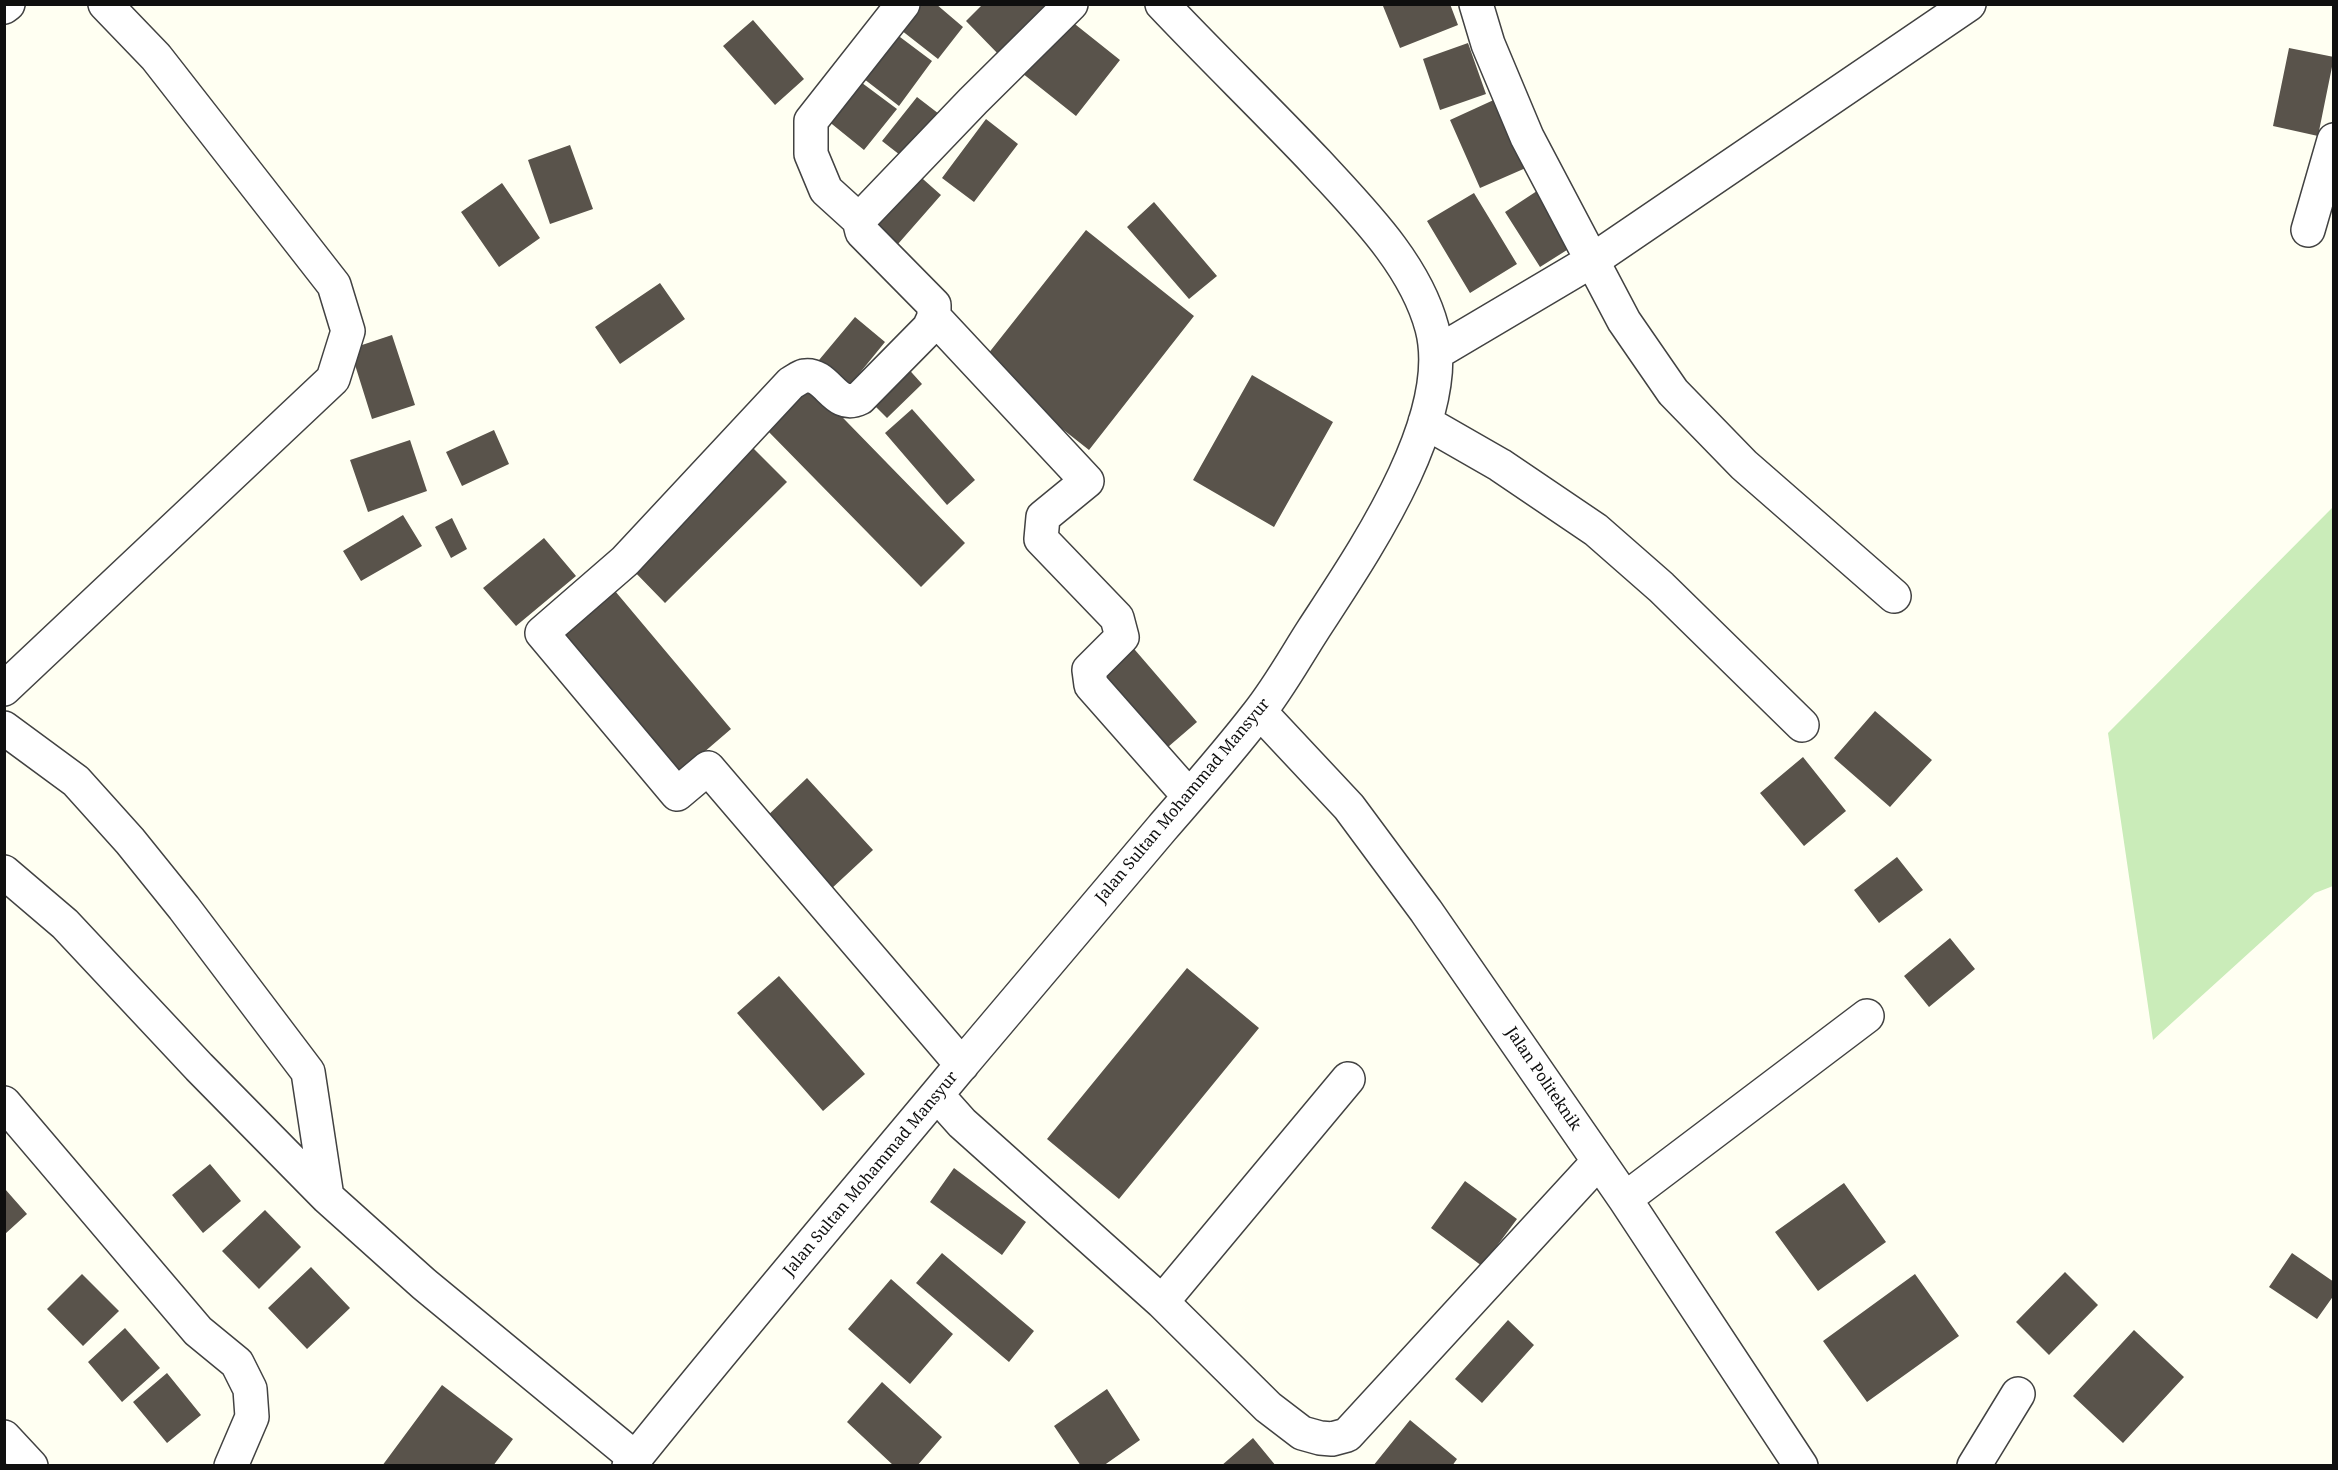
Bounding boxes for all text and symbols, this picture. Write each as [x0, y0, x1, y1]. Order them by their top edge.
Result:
street label: Jalan Sultan Mohammad Mansyur [1092, 695, 1274, 907]
street label: Jalan Politeknik [1501, 1024, 1585, 1134]
street label: Jalan Sultan Mohammad Mansyur [780, 1068, 962, 1280]

